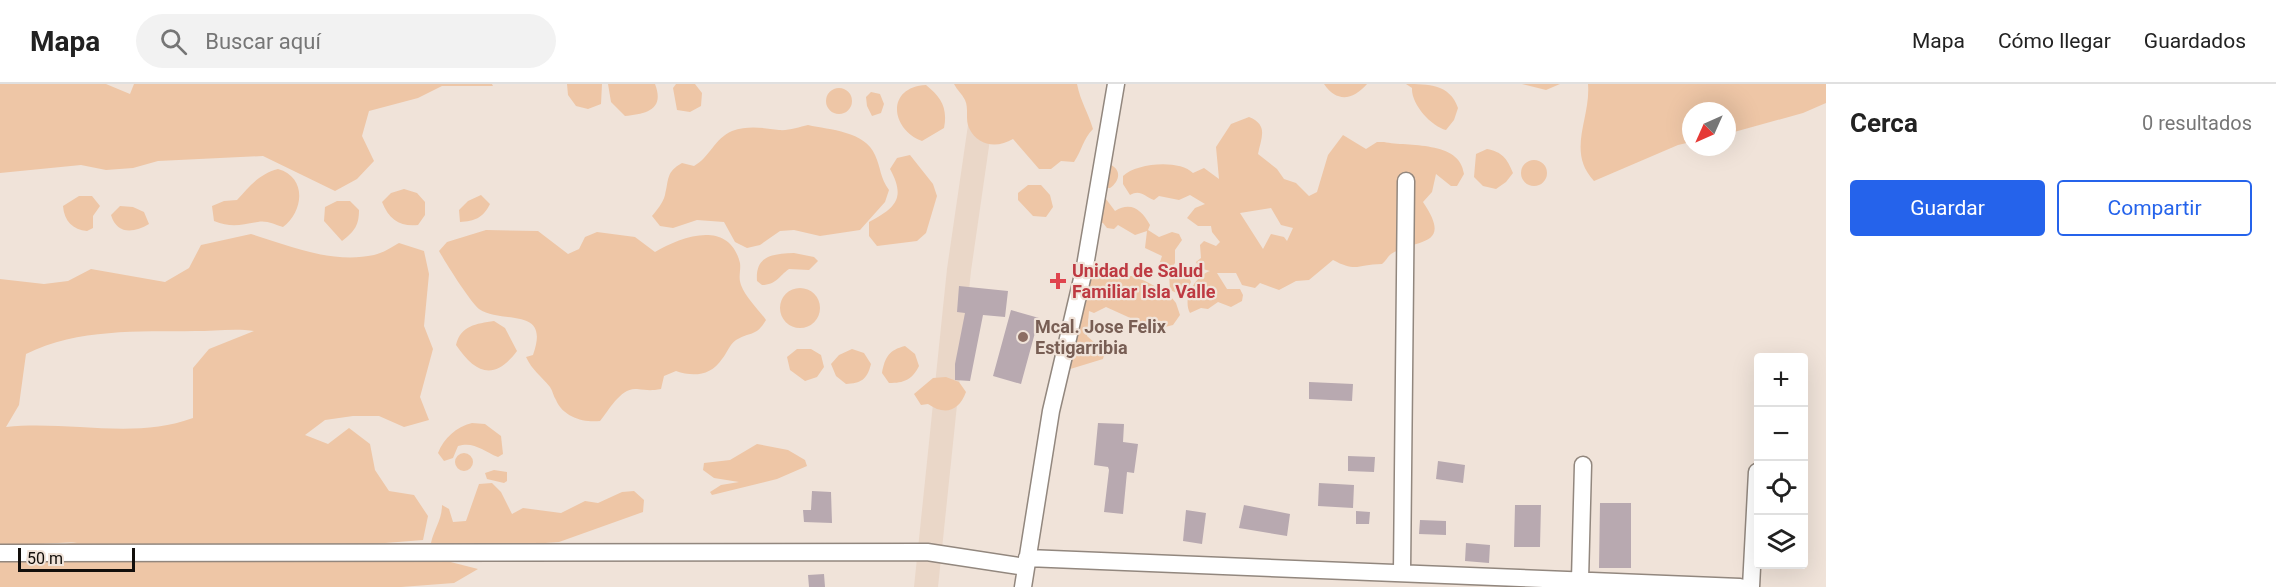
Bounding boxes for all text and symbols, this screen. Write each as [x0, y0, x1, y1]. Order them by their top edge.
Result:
search box [136, 14, 556, 68]
text: Mapa [30, 25, 100, 58]
icon: search [157, 25, 190, 58]
text: Buscar aquí [205, 29, 321, 54]
text: Mapa [1912, 29, 1965, 53]
text: Cómo llegar [1998, 29, 2111, 53]
text: Guardados [2144, 29, 2246, 53]
north arrow [1682, 102, 1736, 156]
text: Cerca [1850, 108, 1918, 138]
text: 0 resultados [2142, 111, 2252, 135]
button: Guardar [1850, 180, 2045, 236]
button: Compartir [2057, 180, 2252, 236]
place label: Unidad de Salud Familiar Isla Valle [1072, 260, 1216, 302]
marker: Unidad de Salud Familiar Isla Valle [1049, 272, 1067, 290]
place label: Mcal. Jose Felix Estigarribia [1035, 316, 1167, 358]
marker: Mcal. Jose Felix Estigarribia [1016, 330, 1030, 344]
map controls [1754, 353, 1808, 569]
button: + [1754, 353, 1808, 407]
button: − [1754, 407, 1808, 461]
button: locate [1754, 461, 1808, 515]
button: layers [1754, 515, 1808, 569]
scale bar [18, 545, 135, 572]
text: 50 m [27, 549, 63, 568]

